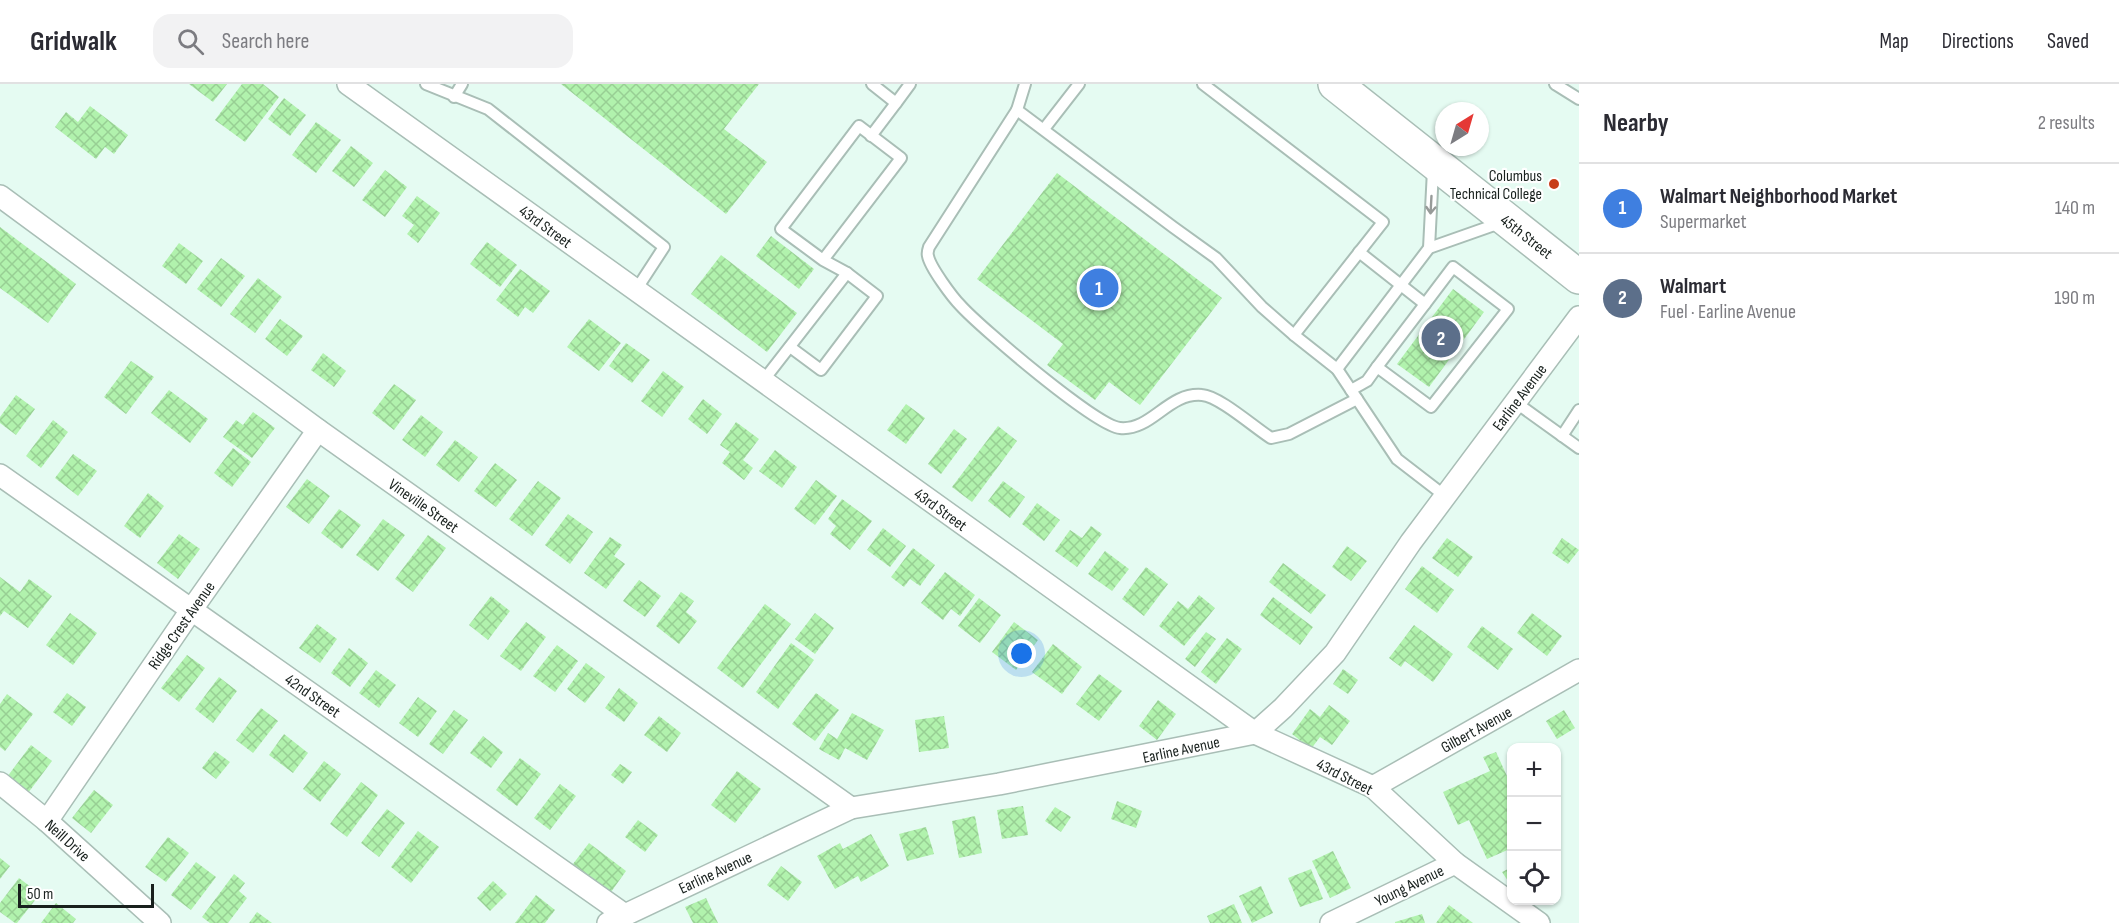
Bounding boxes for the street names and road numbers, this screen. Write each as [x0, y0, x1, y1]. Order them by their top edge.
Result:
street label: 43rd Street [515, 202, 575, 253]
street label: 45th Street [1496, 211, 1556, 264]
street label: Earline Avenue [1489, 361, 1551, 435]
street label: Vineville Street [384, 475, 462, 537]
street label: 43rd Street [910, 485, 970, 536]
street label: Ridge Crest Avenue [145, 578, 220, 674]
street label: 42nd Street [281, 670, 344, 722]
street label: Gilbert Avenue [1438, 703, 1516, 758]
street label: Earline Avenue [1141, 733, 1222, 768]
street label: 43rd Street [1313, 755, 1376, 800]
street label: Neill Drive [41, 816, 93, 866]
street label: Earline Avenue [676, 848, 755, 899]
street label: Young Avenue [1372, 862, 1447, 911]

